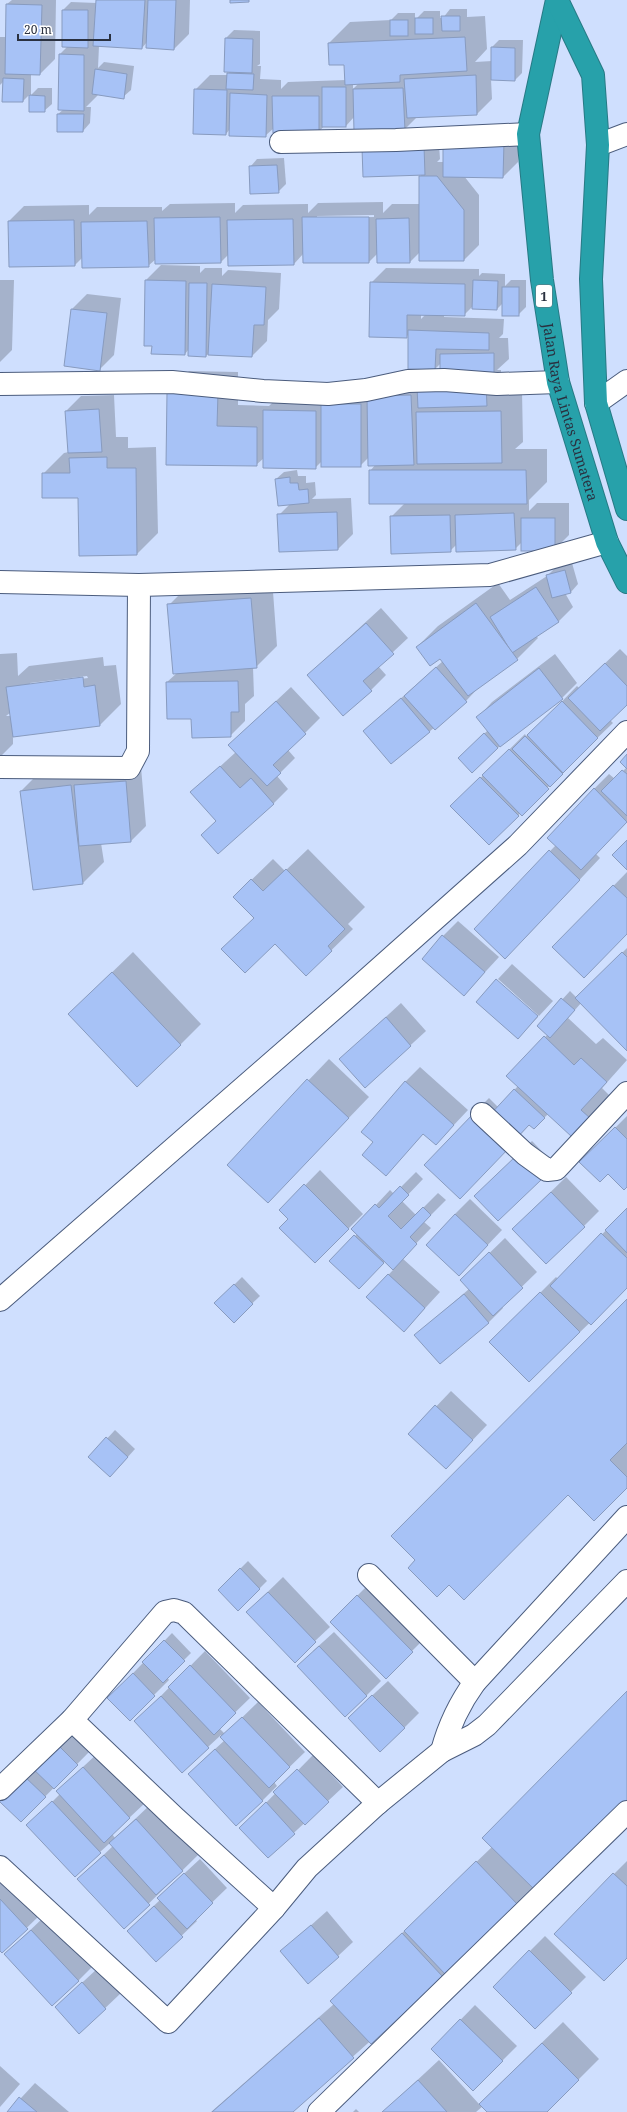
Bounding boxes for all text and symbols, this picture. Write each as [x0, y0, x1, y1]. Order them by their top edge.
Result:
scale bar [18, 16, 110, 42]
text: 20 m [24, 21, 52, 38]
road number: 1 [536, 285, 552, 307]
street label: Jalan Raya Lintas Sumatera [539, 321, 603, 503]

